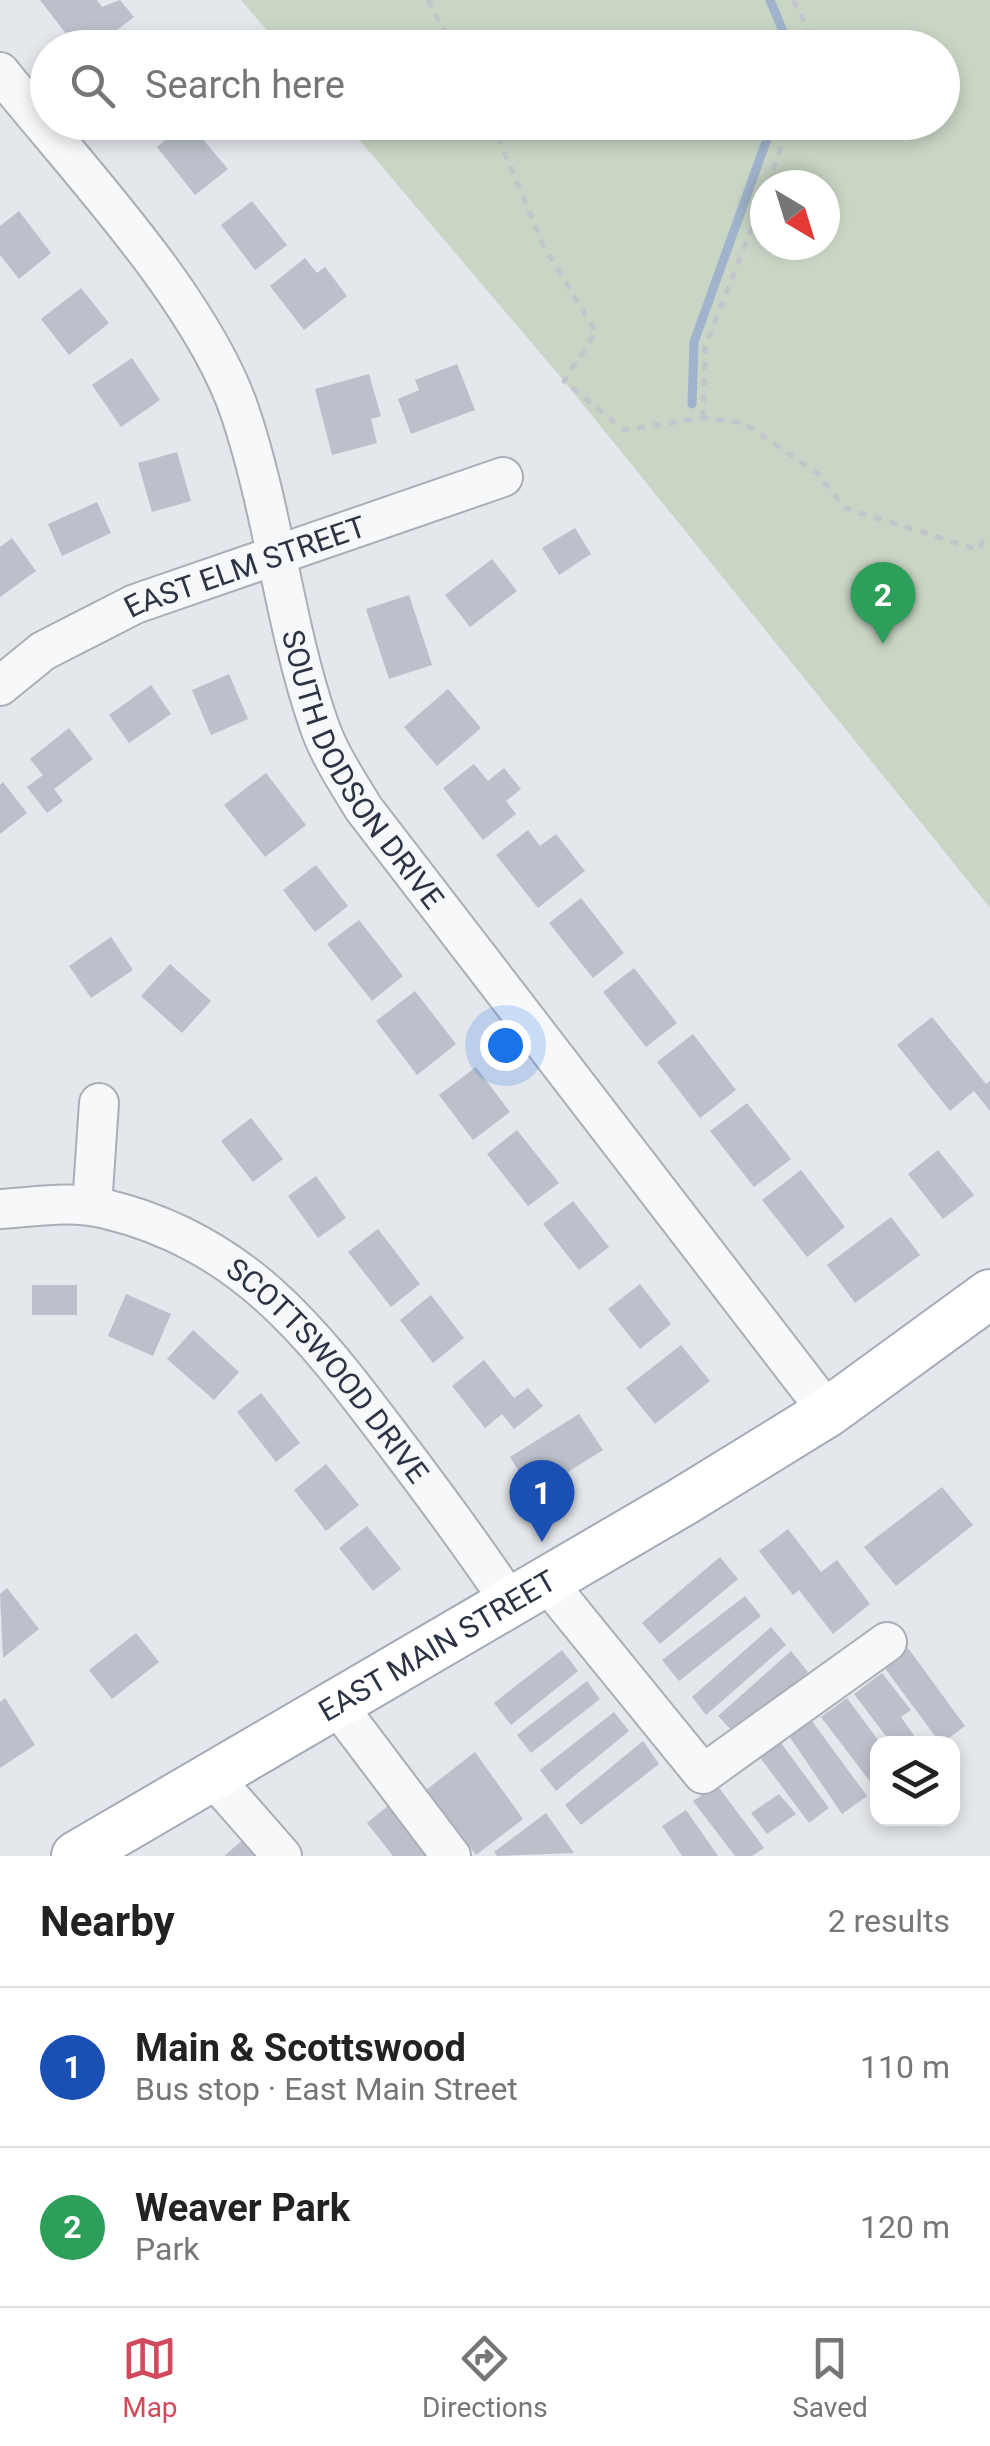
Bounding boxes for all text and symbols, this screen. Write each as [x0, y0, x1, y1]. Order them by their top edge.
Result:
search box [30, 30, 960, 140]
icon: search [65, 58, 120, 113]
text: Search here [145, 63, 345, 107]
north arrow [750, 170, 840, 260]
street label: EAST ELM STREET [118, 508, 370, 624]
pin: 2 [850, 562, 916, 644]
street label: SOUTH DODSON DRIVE [275, 626, 451, 915]
your location [480, 1020, 531, 1071]
street label: SCOTTSWOOD DRIVE [220, 1250, 436, 1489]
pin: 1 [510, 1460, 574, 1542]
street label: EAST MAIN STREET [312, 1562, 562, 1728]
map controls [870, 1736, 960, 1826]
button: layers [870, 1736, 960, 1826]
text: Nearby [40, 1897, 175, 1946]
text: 2 results [828, 1902, 950, 1940]
text: Main & Scottswood [135, 2026, 466, 2070]
text: 1 [63, 2048, 82, 2086]
text: 110 m [860, 2048, 950, 2086]
text: Bus stop · East Main Street [135, 2070, 518, 2108]
text: Weaver Park [135, 2186, 350, 2230]
text: 2 [63, 2208, 82, 2246]
text: 120 m [860, 2208, 950, 2246]
text: Park [135, 2230, 199, 2268]
tab: Map [122, 2331, 178, 2424]
tab: Directions [422, 2331, 548, 2424]
tab: Saved [792, 2331, 868, 2424]

